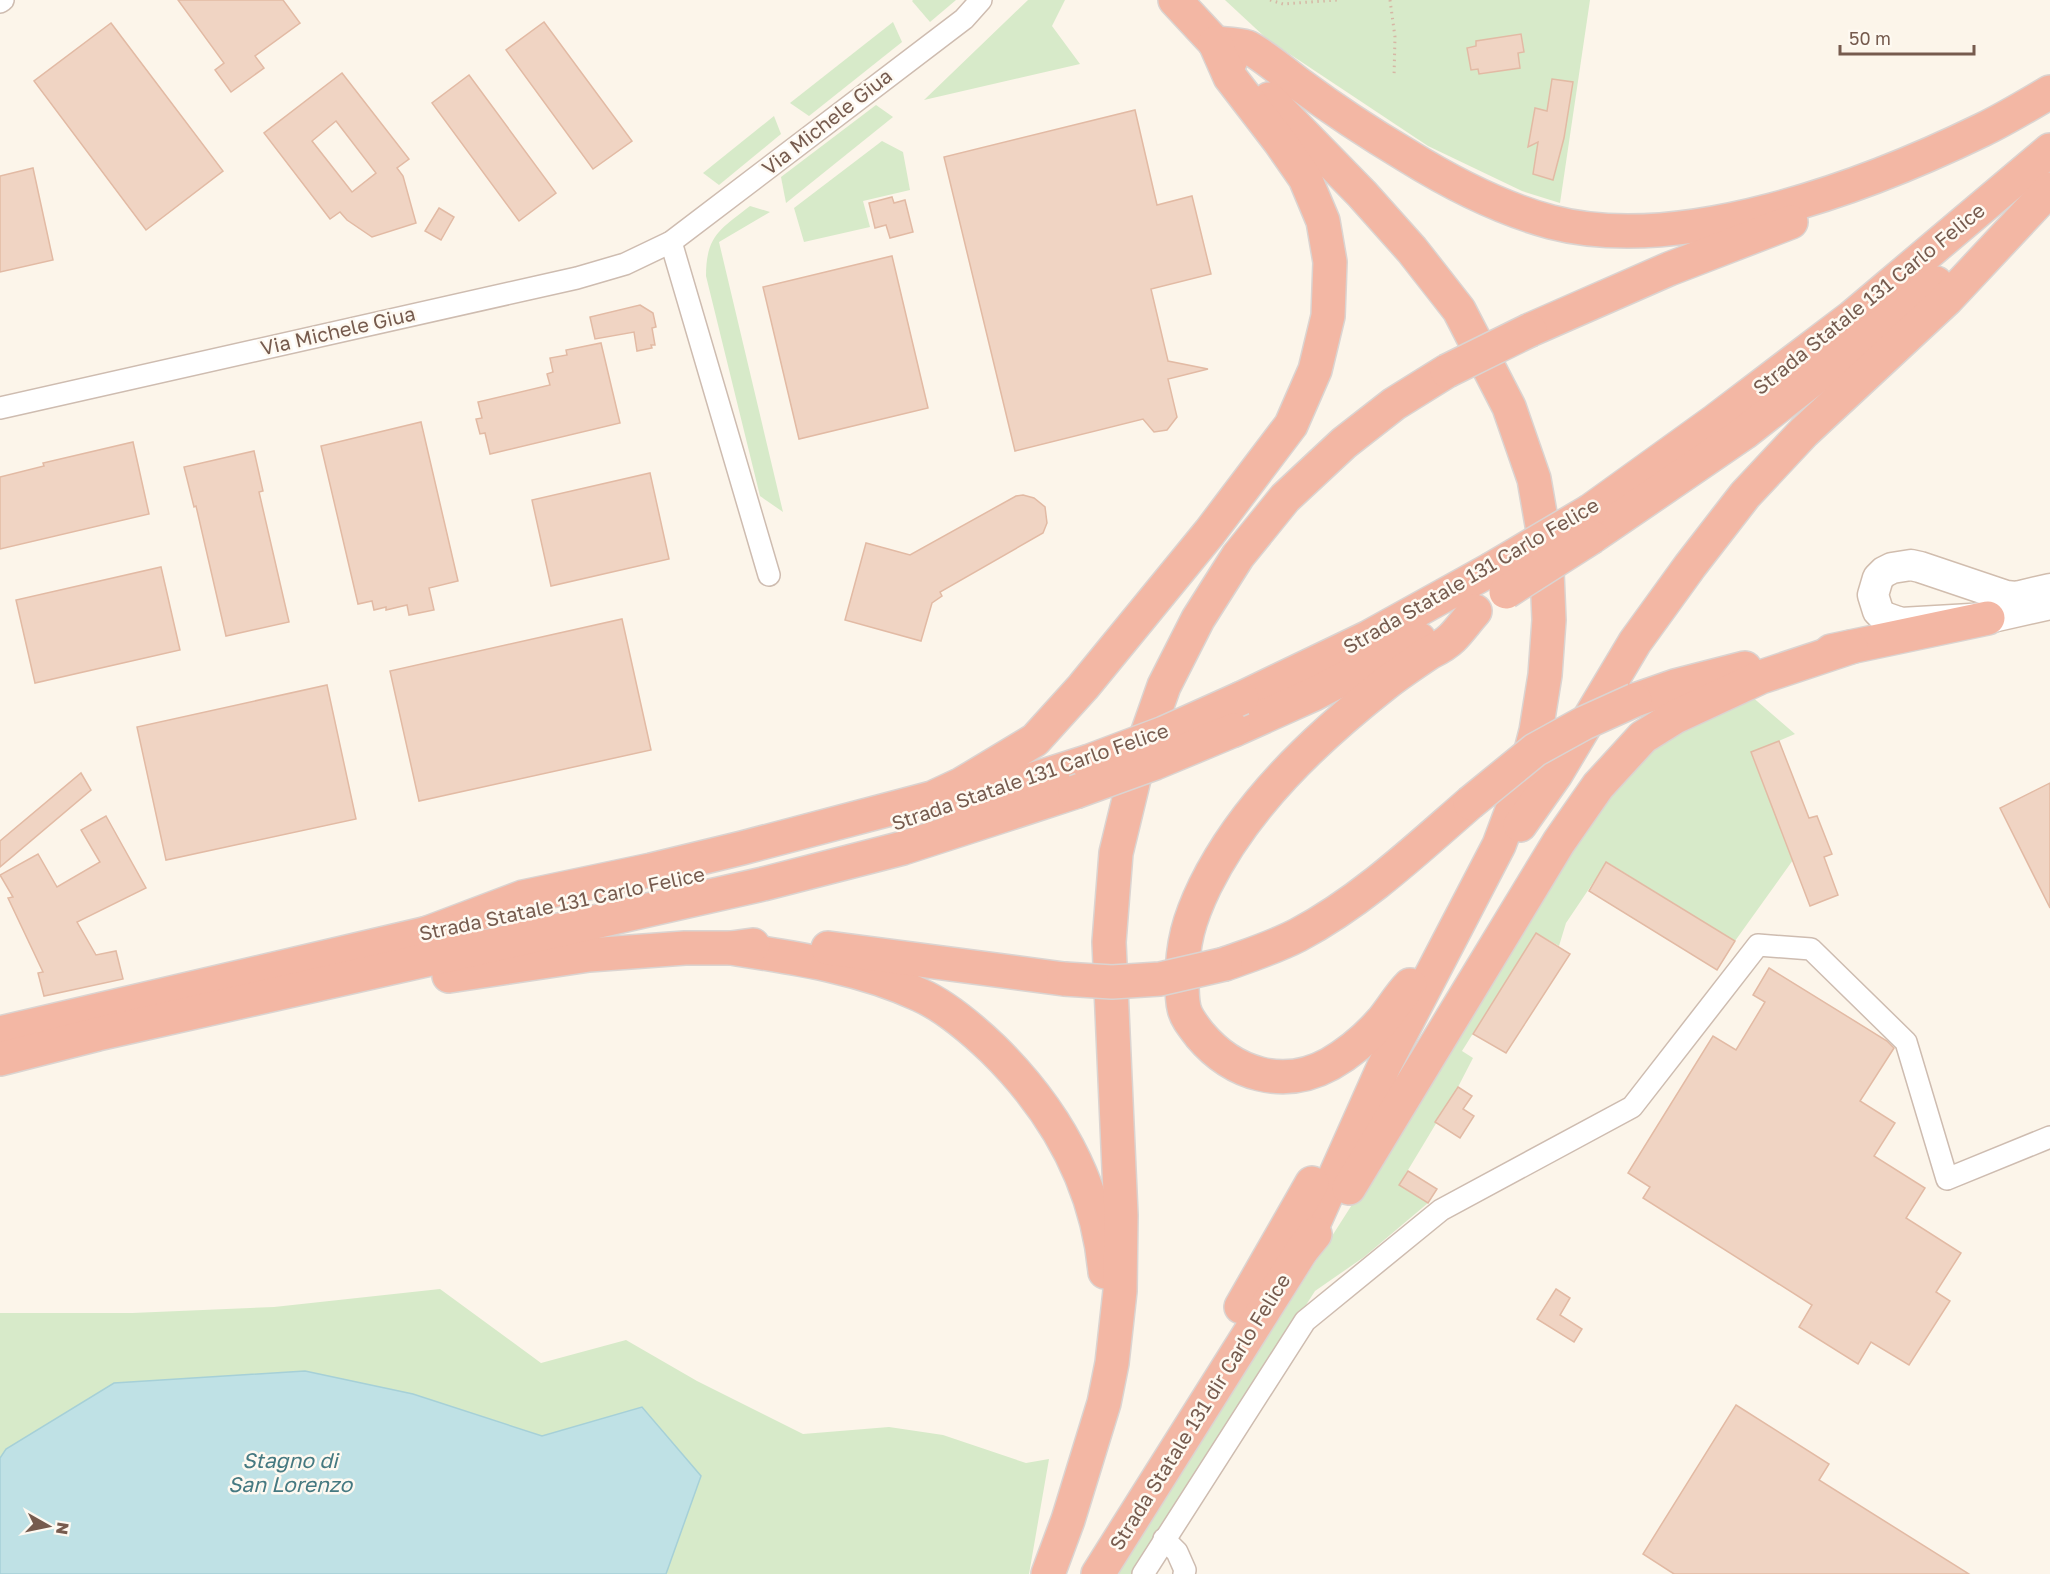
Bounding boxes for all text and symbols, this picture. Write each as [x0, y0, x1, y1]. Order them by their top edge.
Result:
scale bar [1840, 18, 1974, 56]
text: 50 m [1849, 27, 1891, 49]
street label: Via Michele Giua [757, 63, 896, 179]
street label: Strada Statale 131 Carlo Felice [1748, 197, 1989, 399]
street label: Via Michele Giua [258, 301, 417, 359]
street label: Strada Statale 131 Carlo Felice [1338, 492, 1603, 658]
street label: Strada Statale 131 Carlo Felice [888, 717, 1171, 835]
street label: Strada Statale 131 Carlo Felice [417, 861, 707, 945]
street label: Strada Statale 131 dir Carlo Felice [1104, 1269, 1295, 1554]
water label: Stagno di San Lorenzo [228, 1447, 354, 1497]
north arrow [18, 1496, 78, 1556]
text: N [52, 1521, 74, 1536]

